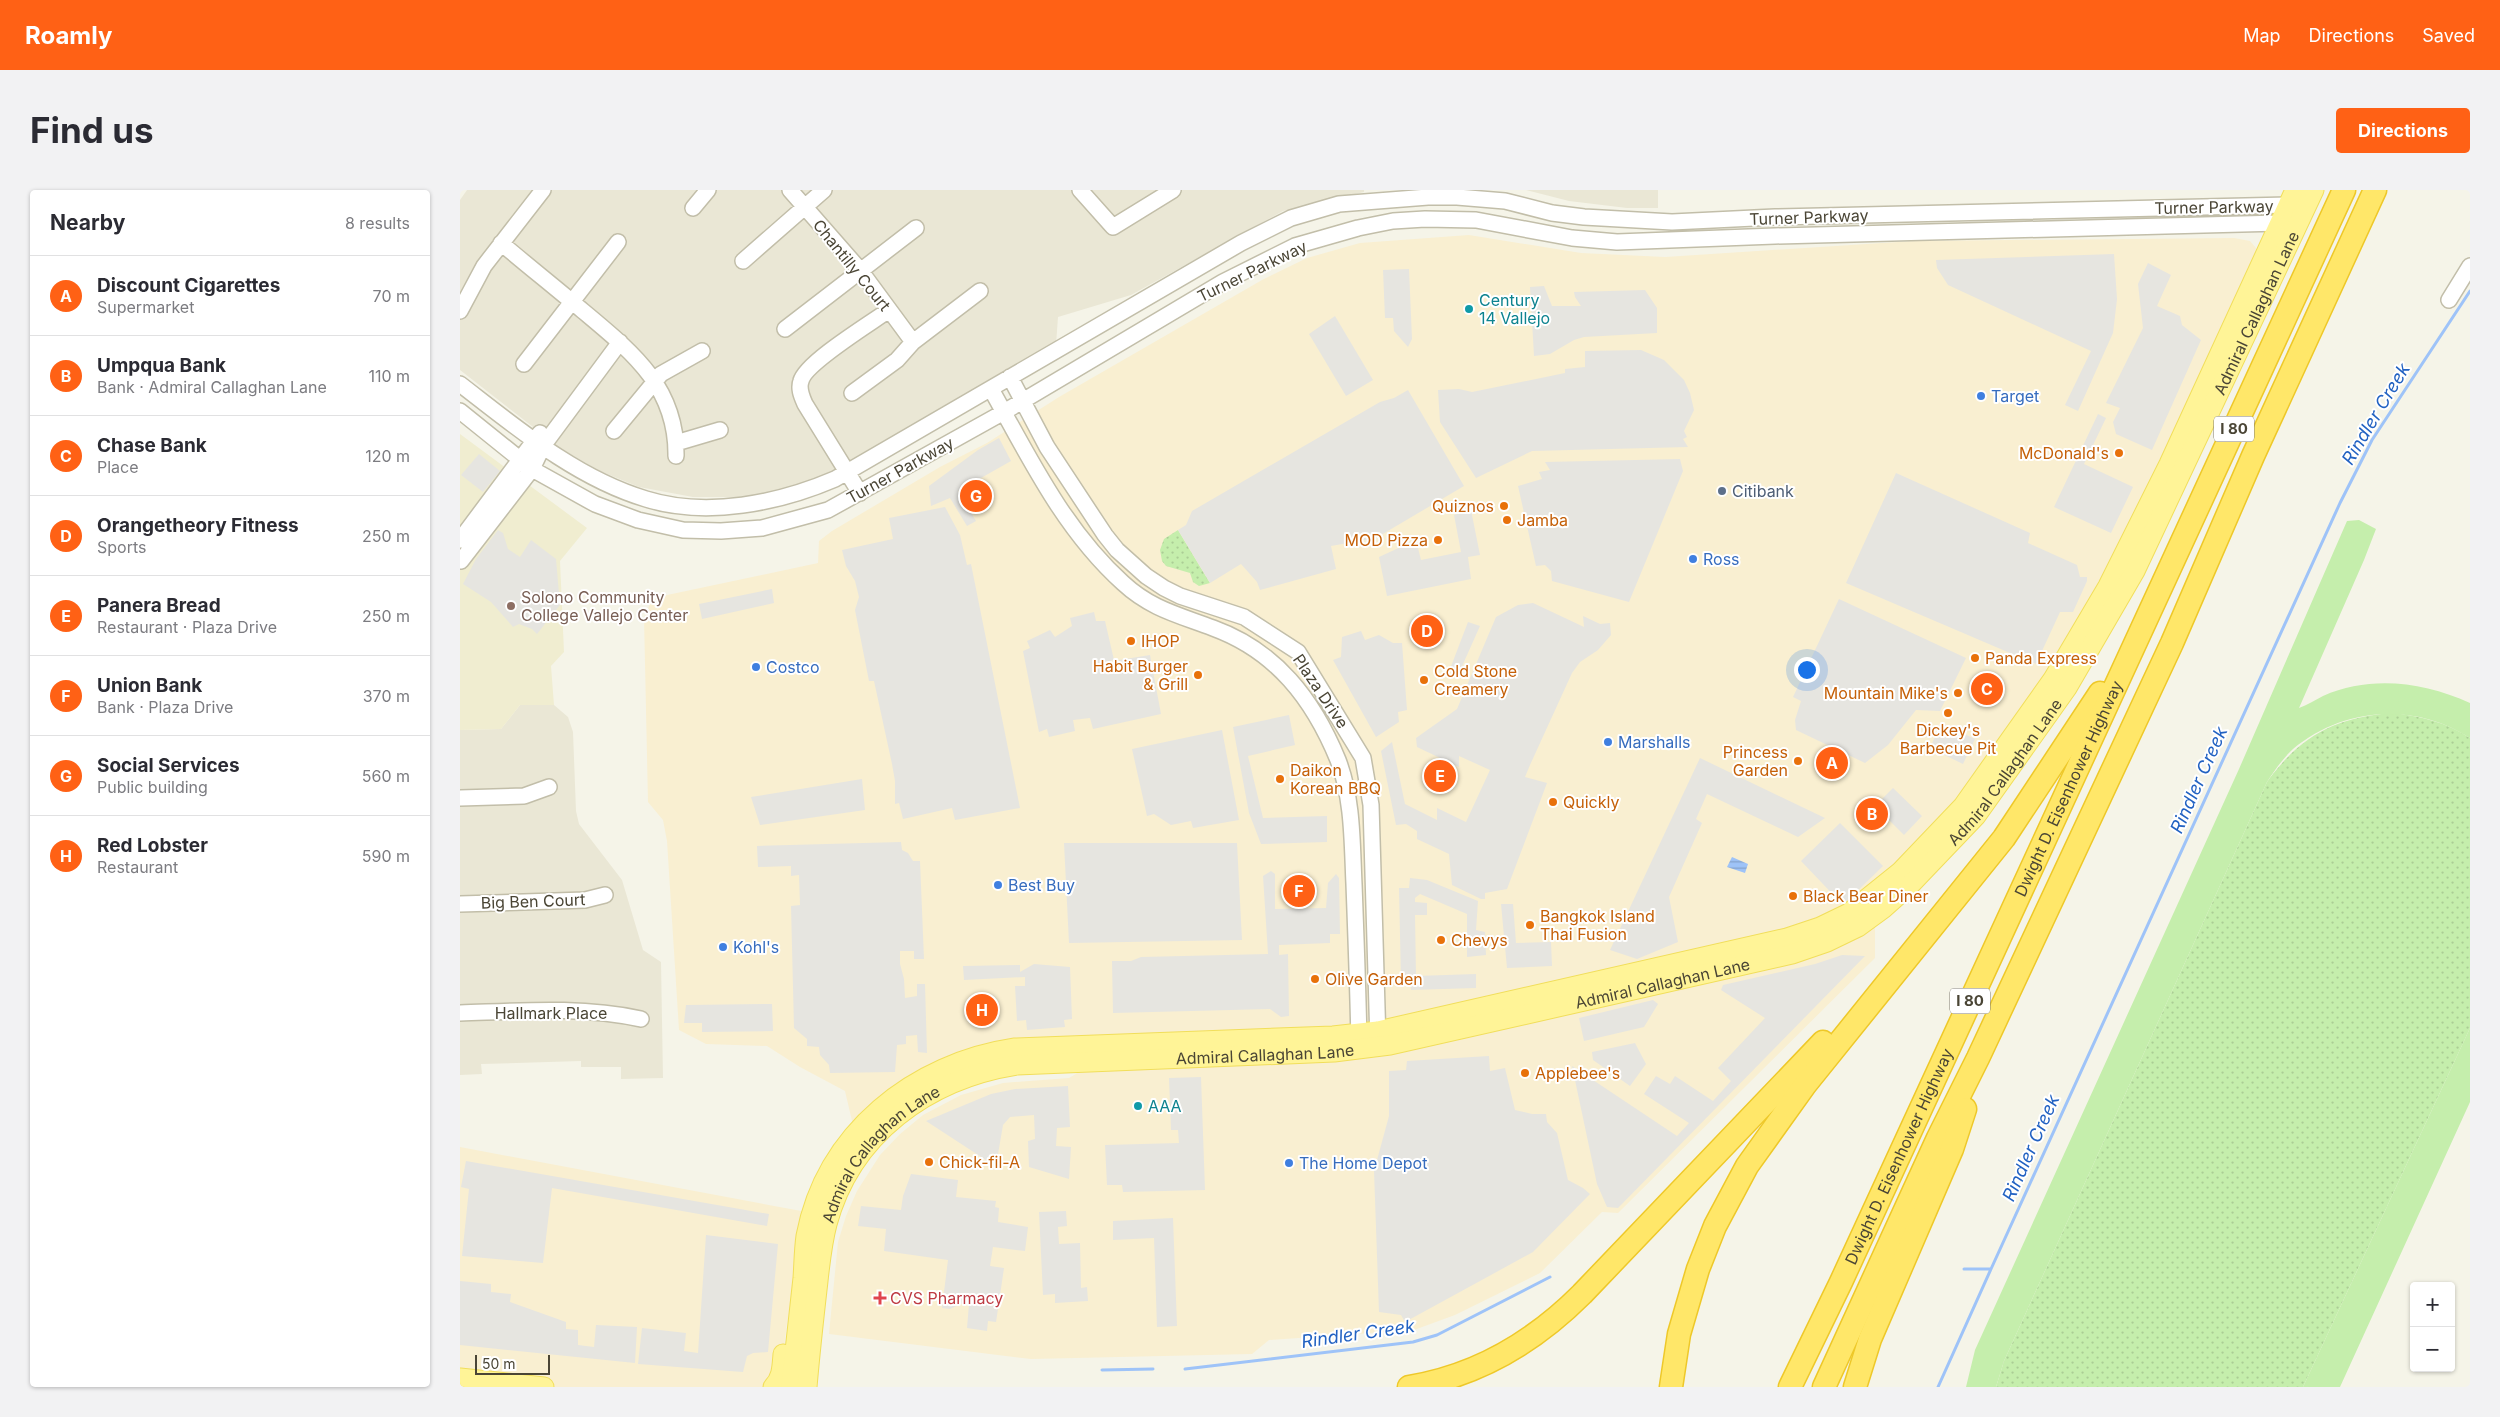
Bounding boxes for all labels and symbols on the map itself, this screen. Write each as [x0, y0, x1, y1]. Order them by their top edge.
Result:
street label: Turner Parkway [2154, 196, 2274, 218]
street label: Turner Parkway [1749, 205, 1869, 229]
street label: Chantilly Court [809, 215, 895, 315]
street label: Admiral Callaghan Lane [2209, 228, 2303, 398]
street label: Turner Parkway [1194, 236, 1310, 306]
place label: Century 14 Vallejo [1479, 290, 1550, 328]
marker: Century 14 Vallejo [1463, 303, 1475, 315]
water label: Rindler Creek [2337, 358, 2415, 468]
place label: Target [1991, 386, 2039, 406]
marker: Target [1975, 390, 1987, 402]
road number: I 80 [2214, 416, 2254, 442]
street label: Turner Parkway [843, 432, 957, 508]
place label: McDonald's [2019, 443, 2109, 463]
marker: McDonald's [2113, 447, 2125, 459]
pin: G [960, 477, 992, 515]
place label: Citibank [1732, 481, 1794, 501]
marker: Citibank [1716, 485, 1728, 497]
place label: Quiznos [1432, 496, 1494, 516]
marker: Quiznos [1498, 500, 1510, 512]
place label: Jamba [1517, 510, 1568, 530]
marker: Jamba [1501, 514, 1513, 526]
place label: MOD Pizza [1345, 530, 1428, 550]
marker: MOD Pizza [1432, 534, 1444, 546]
place label: Ross [1703, 549, 1740, 569]
marker: Ross [1687, 553, 1699, 565]
place label: Solono Community College Vallejo Center [521, 587, 688, 625]
marker: Solono Community College Vallejo Center [505, 600, 517, 612]
pin: D [1411, 612, 1443, 650]
place label: IHOP [1141, 631, 1180, 651]
marker: IHOP [1125, 635, 1137, 647]
place label: Panda Express [1985, 648, 2097, 668]
street label: Plaza Drive [1289, 650, 1353, 732]
marker: Panda Express [1969, 652, 1981, 664]
place label: Habit Burger & Grill [1093, 656, 1188, 694]
place label: Costco [766, 657, 820, 677]
your location [1794, 657, 1820, 683]
marker: Costco [750, 661, 762, 673]
place label: Cold Stone Creamery [1434, 661, 1517, 699]
marker: Habit Burger & Grill [1192, 669, 1204, 681]
pin: C [1971, 670, 2003, 708]
marker: Cold Stone Creamery [1418, 674, 1430, 686]
street label: Dwight D. Eisenhower Highway [2010, 677, 2127, 900]
place label: Mountain Mike's [1824, 683, 1948, 703]
marker: Mountain Mike's [1952, 687, 1964, 699]
street label: Admiral Callaghan Lane [1943, 695, 2066, 850]
marker: Dickey's Barbecue Pit [1942, 707, 1954, 719]
place label: Dickey's Barbecue Pit [1900, 720, 1996, 758]
water label: Rindler Creek [2166, 722, 2232, 836]
place label: Marshalls [1618, 732, 1691, 752]
marker: Marshalls [1602, 736, 1614, 748]
place label: Princess Garden [1723, 742, 1788, 780]
pin: A [1816, 744, 1848, 782]
marker: Princess Garden [1792, 755, 1804, 767]
pin: E [1424, 757, 1456, 795]
place label: Daikon Korean BBQ [1290, 760, 1381, 798]
marker: Daikon Korean BBQ [1274, 773, 1286, 785]
place label: Quickly [1563, 792, 1619, 812]
pin: B [1856, 795, 1888, 833]
marker: Quickly [1547, 796, 1559, 808]
pin: F [1283, 872, 1315, 910]
place label: Best Buy [1008, 875, 1075, 895]
marker: Best Buy [992, 879, 1004, 891]
place label: Black Bear Diner [1803, 886, 1928, 906]
street label: Big Ben Court [480, 889, 586, 913]
marker: Black Bear Diner [1787, 890, 1799, 902]
place label: Bangkok Island Thai Fusion [1540, 906, 1655, 944]
marker: Bangkok Island Thai Fusion [1524, 919, 1536, 931]
place label: Chevys [1451, 930, 1508, 950]
marker: Chevys [1435, 934, 1447, 946]
place label: Kohl's [733, 937, 779, 957]
marker: Kohl's [717, 941, 729, 953]
street label: Admiral Callaghan Lane [1573, 954, 1752, 1013]
place label: Olive Garden [1325, 969, 1423, 989]
marker: Olive Garden [1309, 973, 1321, 985]
road number: I 80 [1950, 988, 1990, 1014]
pin: H [966, 991, 998, 1029]
street label: Hallmark Place [495, 1003, 607, 1023]
street label: Admiral Callaghan Lane [1175, 1040, 1355, 1068]
street label: Dwight D. Eisenhower Highway [1840, 1045, 1957, 1268]
place label: Applebee's [1535, 1063, 1620, 1083]
marker: Applebee's [1519, 1067, 1531, 1079]
street label: Admiral Callaghan Lane [818, 1081, 943, 1225]
water label: Rindler Creek [1998, 1090, 2064, 1204]
place label: AAA [1148, 1096, 1182, 1116]
marker: AAA [1132, 1100, 1144, 1112]
place label: Chick-fil-A [939, 1152, 1020, 1172]
place label: The Home Depot [1299, 1153, 1427, 1173]
marker: Chick-fil-A [923, 1156, 935, 1168]
marker: The Home Depot [1283, 1157, 1295, 1169]
place label: CVS Pharmacy [890, 1288, 1003, 1308]
marker: CVS Pharmacy [874, 1292, 886, 1304]
water label: Rindler Creek [1300, 1315, 1417, 1352]
scale bar [475, 1352, 550, 1375]

